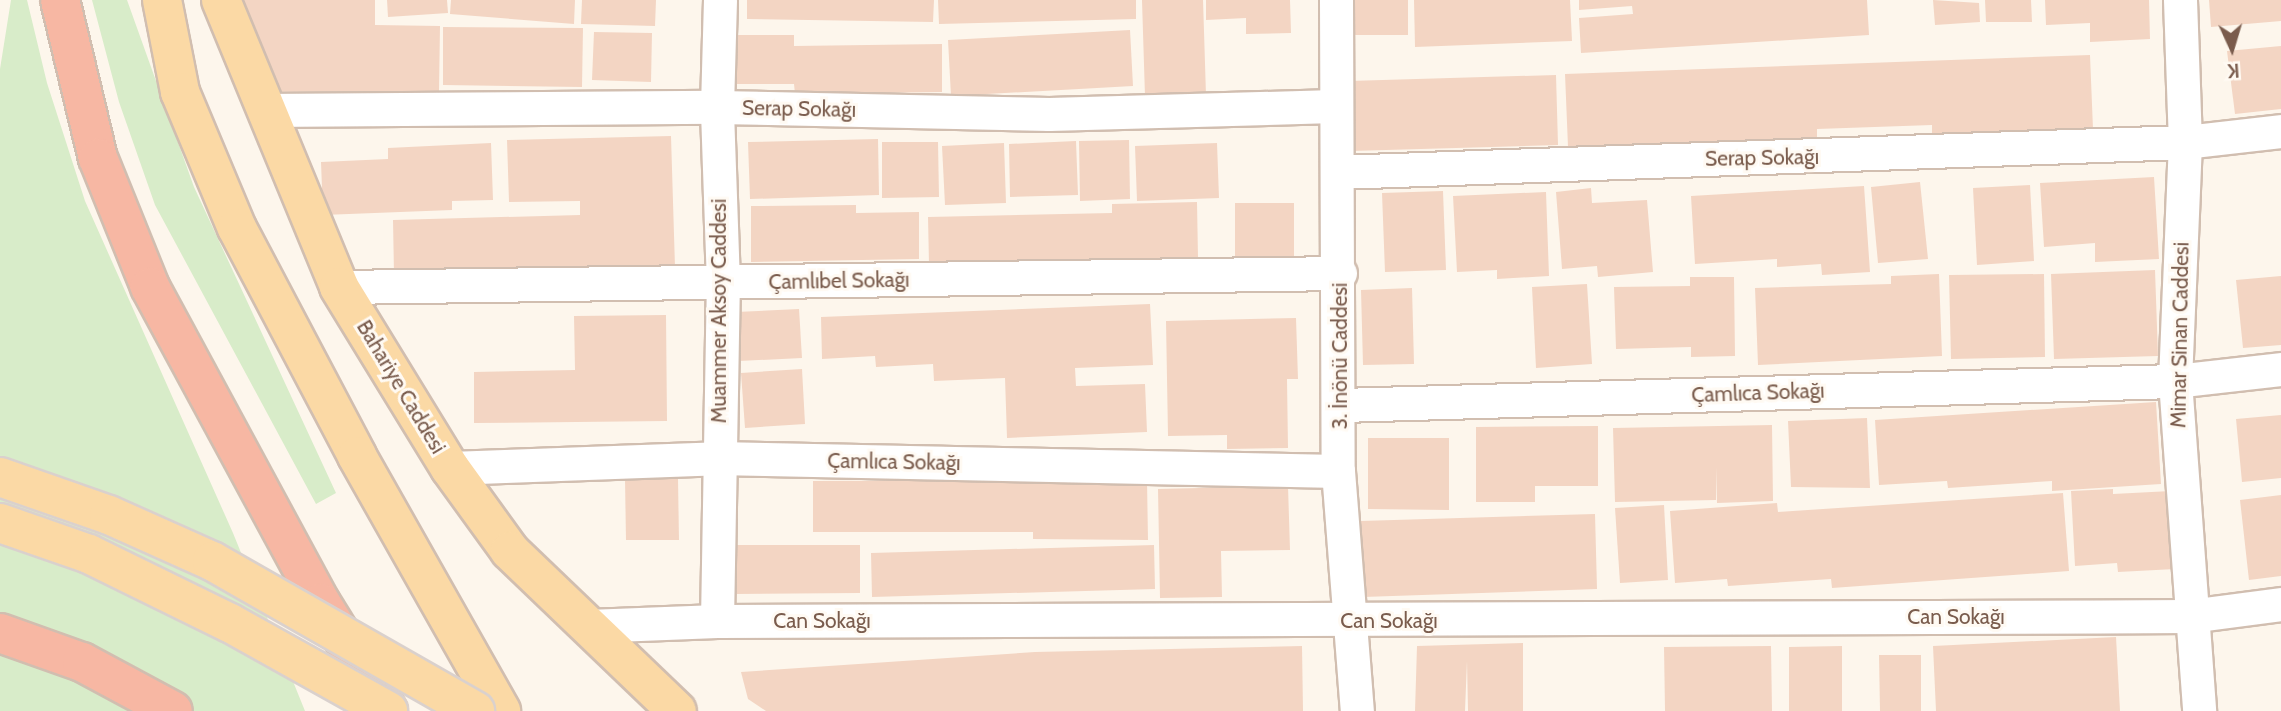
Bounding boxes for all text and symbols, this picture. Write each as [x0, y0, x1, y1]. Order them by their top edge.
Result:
north arrow [2197, 14, 2267, 84]
text: K [2227, 59, 2240, 82]
street label: Serap Sokağı [742, 95, 856, 123]
street label: Serap Sokağı [1705, 144, 1819, 172]
street label: Muammer Aksoy Caddesi [706, 199, 732, 423]
street label: Mimar Sinan Caddesi [2166, 242, 2194, 428]
street label: Çamlıbel Sokağı [768, 267, 910, 295]
street label: 3. İnönü Caddesi [1327, 283, 1353, 429]
street label: Bahariye Caddesi [351, 316, 451, 458]
street label: Çamlıca Sokağı [1691, 378, 1825, 408]
street label: Çamlıca Sokağı [827, 448, 961, 476]
street label: Can Sokağı [1907, 604, 2005, 630]
street label: Can Sokağı [773, 608, 871, 634]
street label: Can Sokağı [1340, 608, 1438, 634]

